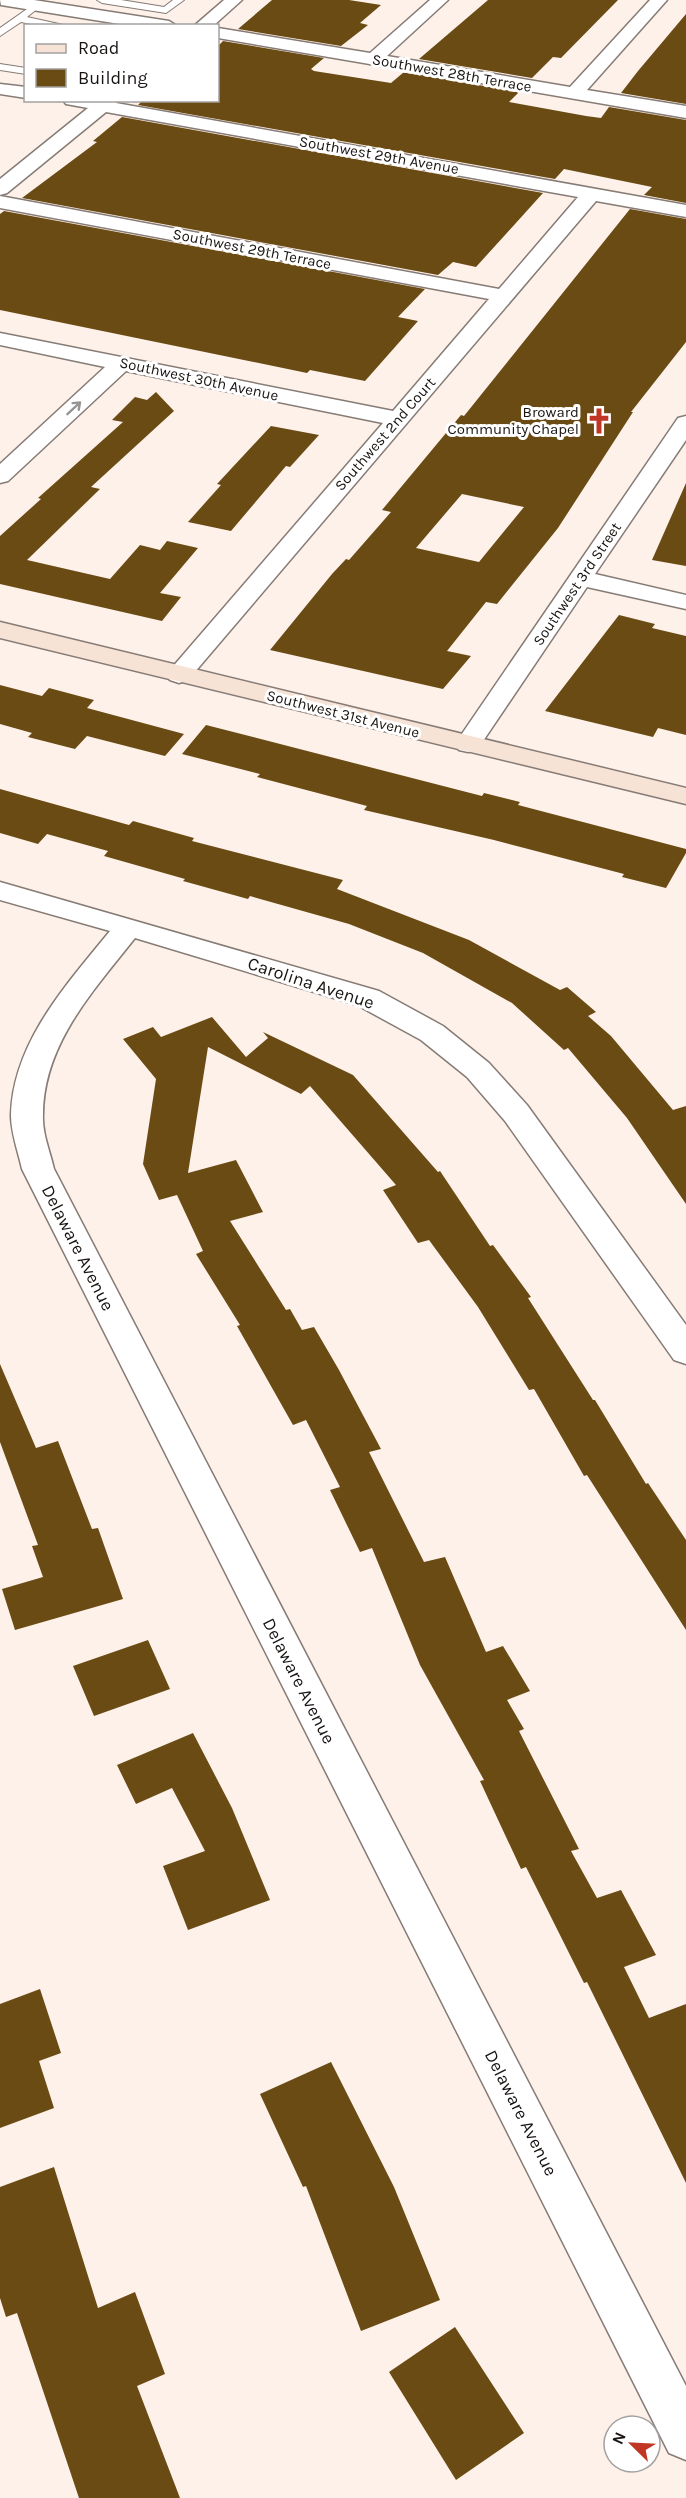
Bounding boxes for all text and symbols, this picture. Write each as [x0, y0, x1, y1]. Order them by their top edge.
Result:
legend [24, 24, 219, 102]
text: Road [78, 37, 119, 59]
street label: Southwest 28th Terrace [371, 50, 533, 96]
text: Building [78, 67, 148, 89]
street label: Southwest 29th Avenue [298, 132, 460, 178]
street label: Southwest 29th Terrace [171, 225, 333, 273]
street label: Southwest 30th Avenue [118, 353, 280, 405]
street label: Southwest 2nd Court [331, 373, 439, 494]
one-way arrow [66, 401, 81, 415]
place label: Broward Community Chapel [448, 403, 579, 438]
church icon: Broward Community Chapel [584, 406, 614, 436]
street label: Southwest 3rd Street [529, 519, 625, 649]
street label: Southwest 31st Avenue [265, 686, 421, 742]
street label: Carolina Avenue [245, 952, 377, 1014]
street label: Delaware Avenue [37, 1181, 119, 1315]
street label: Delaware Avenue [258, 1614, 340, 1748]
street label: Delaware Avenue [480, 2046, 562, 2180]
north arrow [602, 2414, 662, 2474]
text: N [608, 2429, 630, 2447]

